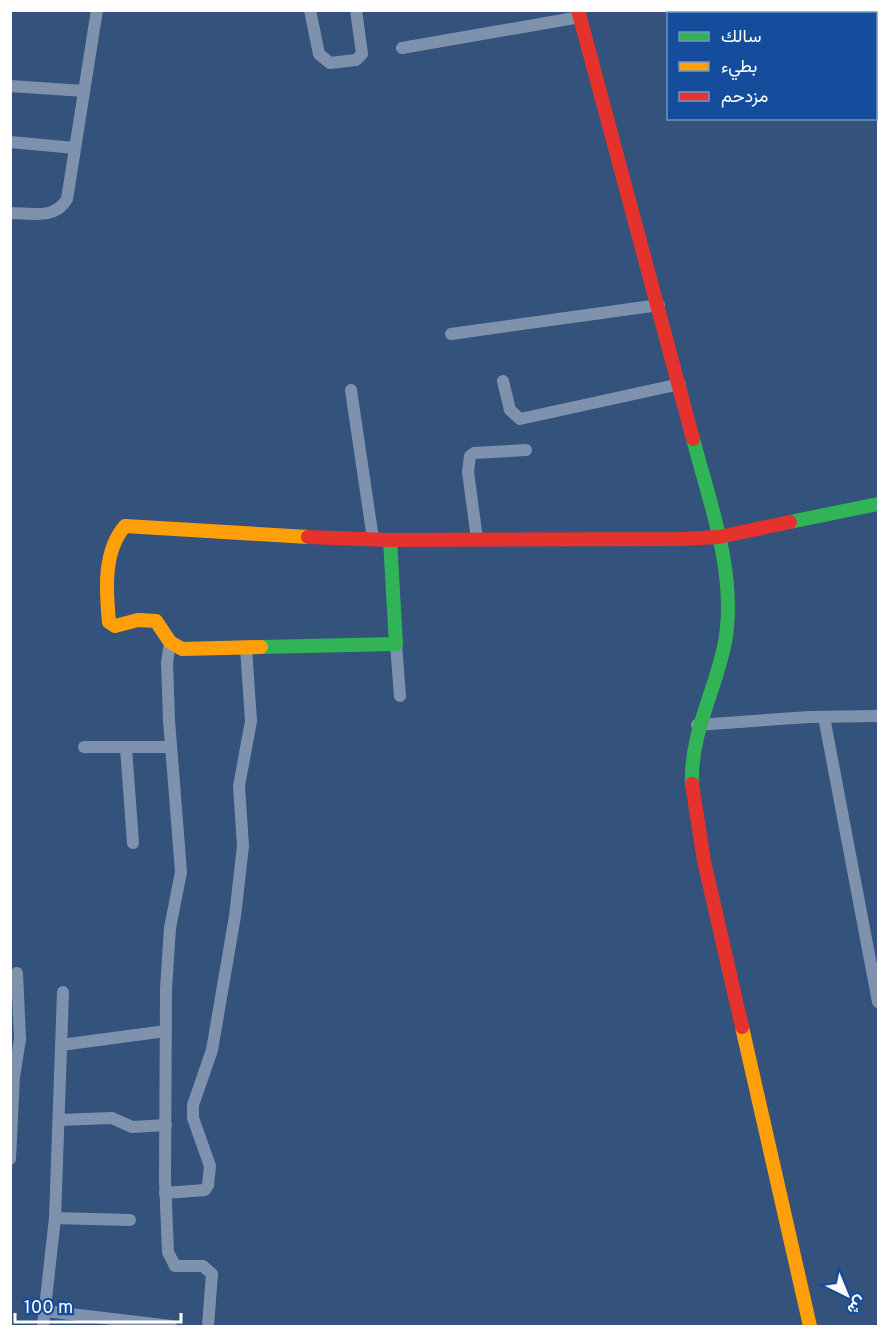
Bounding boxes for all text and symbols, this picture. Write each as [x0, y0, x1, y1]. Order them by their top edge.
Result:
legend [667, 12, 877, 120]
text: سالك [721, 26, 761, 49]
text: بطيء [721, 56, 757, 81]
text: مزدحم [721, 86, 768, 109]
north arrow [817, 1265, 877, 1325]
scale bar [15, 1286, 182, 1324]
text: ش [842, 1291, 870, 1318]
text: 100 m [24, 1297, 73, 1320]

